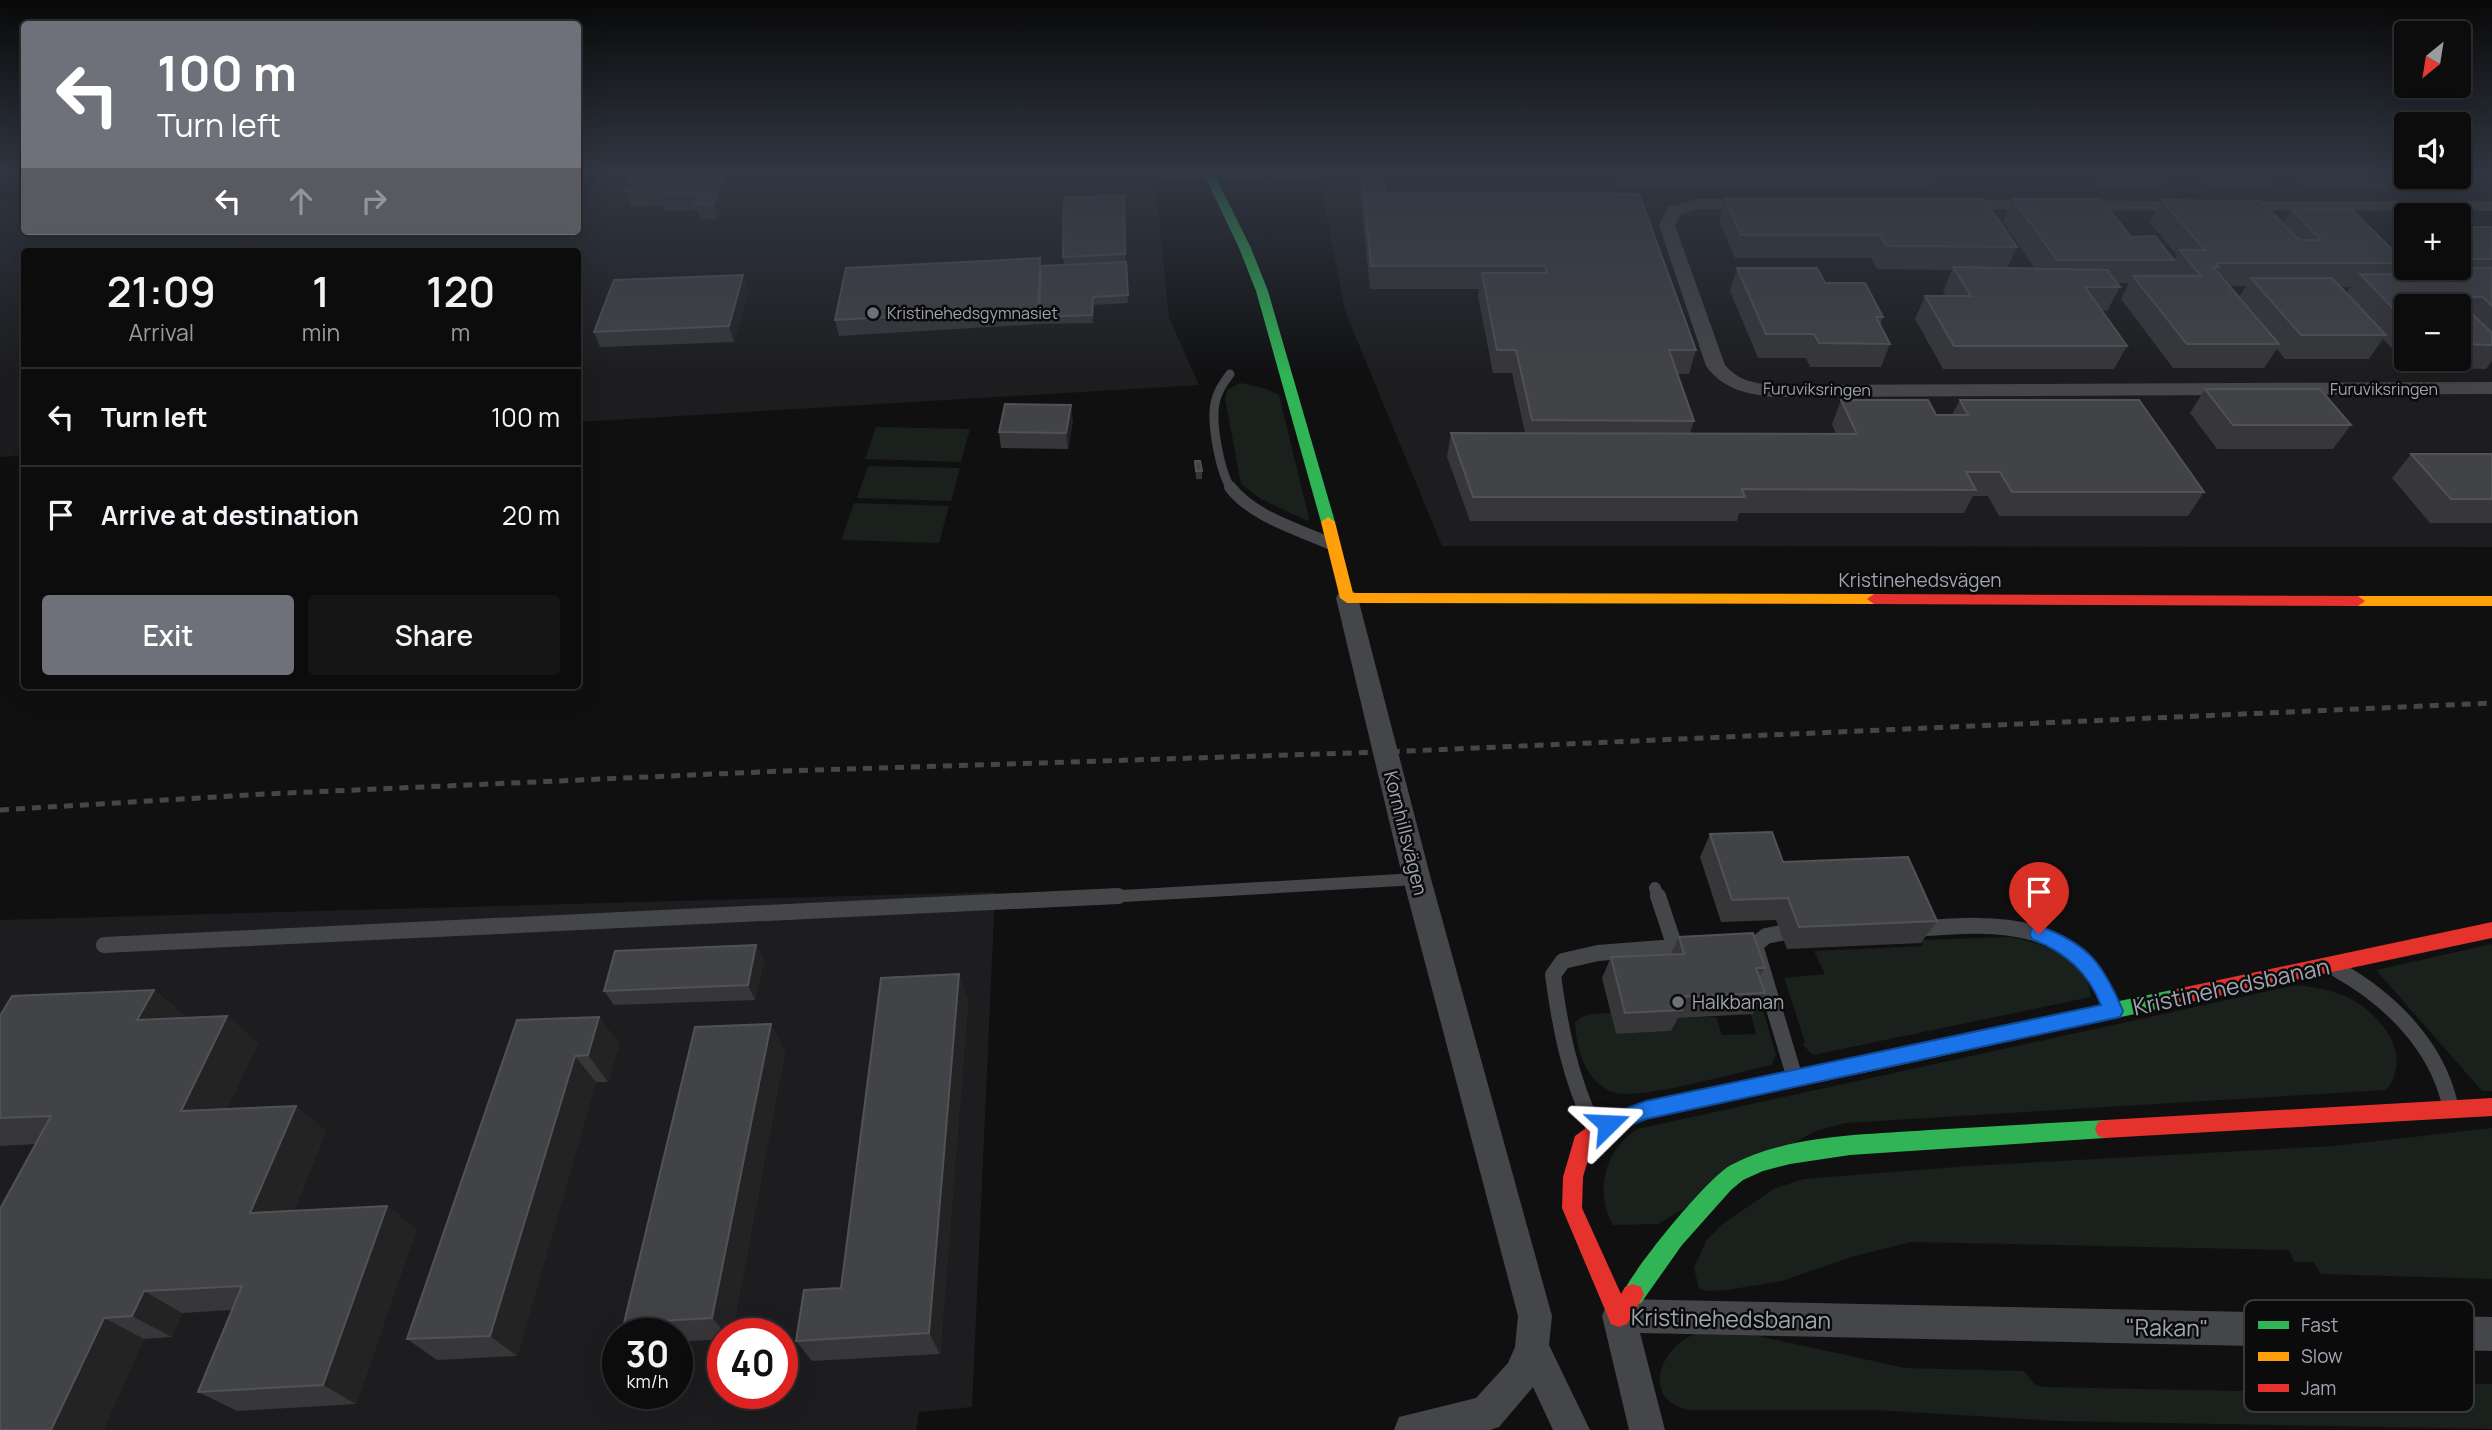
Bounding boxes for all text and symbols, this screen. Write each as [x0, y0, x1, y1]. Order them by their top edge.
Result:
north arrow [2394, 21, 2471, 98]
map controls [2394, 21, 2471, 371]
text: 100 m [157, 39, 297, 106]
icon: left [42, 49, 133, 140]
text: Turn left [157, 103, 281, 147]
button: sound [2394, 112, 2471, 189]
icon: left [209, 182, 247, 220]
icon: ahead [282, 182, 320, 220]
icon: right [355, 182, 393, 220]
button: + [2394, 203, 2471, 280]
text: 21:09 [107, 262, 216, 320]
text: 1 [312, 262, 330, 320]
text: 120 [426, 262, 495, 320]
button: − [2394, 294, 2471, 371]
place label: Kristinehedsgymnasiet [887, 302, 1058, 324]
marker: Kristinehedsgymnasiet [865, 305, 881, 321]
text: Arrival [129, 316, 194, 348]
text: min [302, 316, 340, 348]
text: m [451, 316, 470, 348]
street label: Furuviksringen [1763, 377, 1871, 401]
street label: Furuviksringen [2330, 378, 2438, 400]
icon: left [42, 398, 80, 436]
text: Turn left [101, 399, 208, 435]
text: 100 m [491, 399, 560, 435]
icon: arrive [42, 496, 80, 534]
text: Arrive at destination [101, 497, 359, 533]
text: 20 m [502, 497, 560, 533]
street label: Kristinehedsvägen [1838, 567, 2002, 593]
button: Exit [42, 595, 294, 675]
button: Share [308, 595, 560, 675]
street label: Kornhillsvägen [1378, 768, 1434, 898]
pin [2009, 862, 2069, 934]
icon: arrive [2020, 873, 2058, 911]
street label: Kristinehedsbanan [2130, 950, 2332, 1022]
place label: Halkbanan [1692, 989, 1784, 1015]
marker: Halkbanan [1670, 994, 1686, 1010]
position arrow [1571, 1087, 1645, 1161]
street label: Kristinehedsbanan [1631, 1300, 1831, 1336]
legend [2244, 1300, 2474, 1412]
street label: "Rakan" [2125, 1310, 2209, 1344]
text: Fast [2301, 1312, 2338, 1338]
speed limit sign: 40 [707, 1318, 798, 1409]
text: 30 [626, 1330, 669, 1378]
text: Slow [2301, 1343, 2343, 1369]
text: km/h [627, 1369, 668, 1393]
text: Jam [2301, 1375, 2336, 1401]

